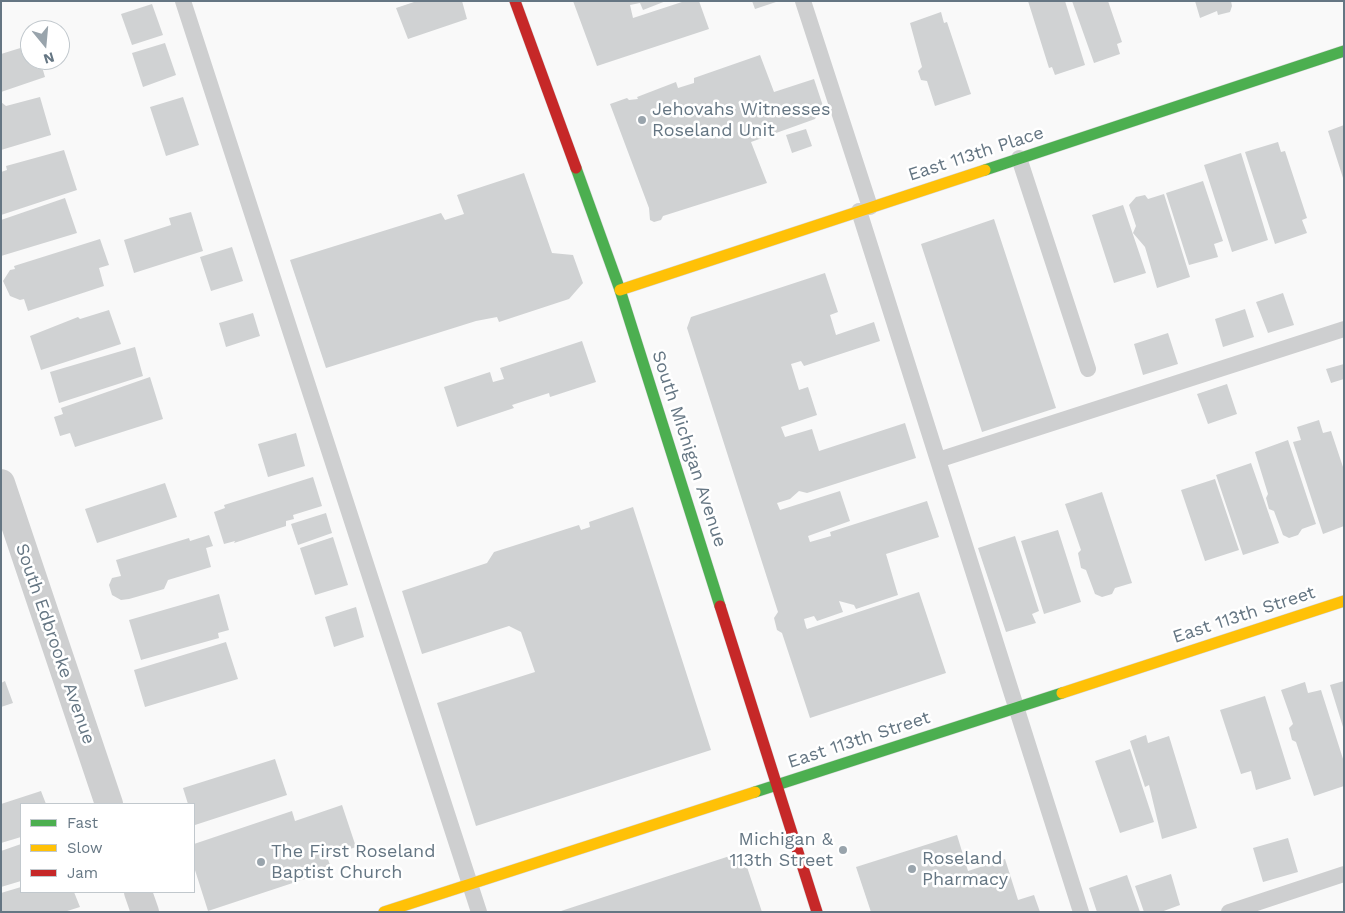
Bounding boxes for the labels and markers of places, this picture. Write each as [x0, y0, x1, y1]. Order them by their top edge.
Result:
place label: Jehovahs Witnesses Roseland Unit [652, 99, 830, 142]
marker: Jehovahs Witnesses Roseland Unit [636, 114, 648, 126]
place label: Michigan & 113th Street [729, 829, 833, 872]
place label: The First Roseland Baptist Church [271, 841, 436, 884]
marker: Michigan & 113th Street [837, 844, 849, 856]
place label: Roseland Pharmacy [922, 848, 1008, 891]
marker: The First Roseland Baptist Church [255, 856, 267, 868]
marker: Roseland Pharmacy [906, 863, 918, 875]

